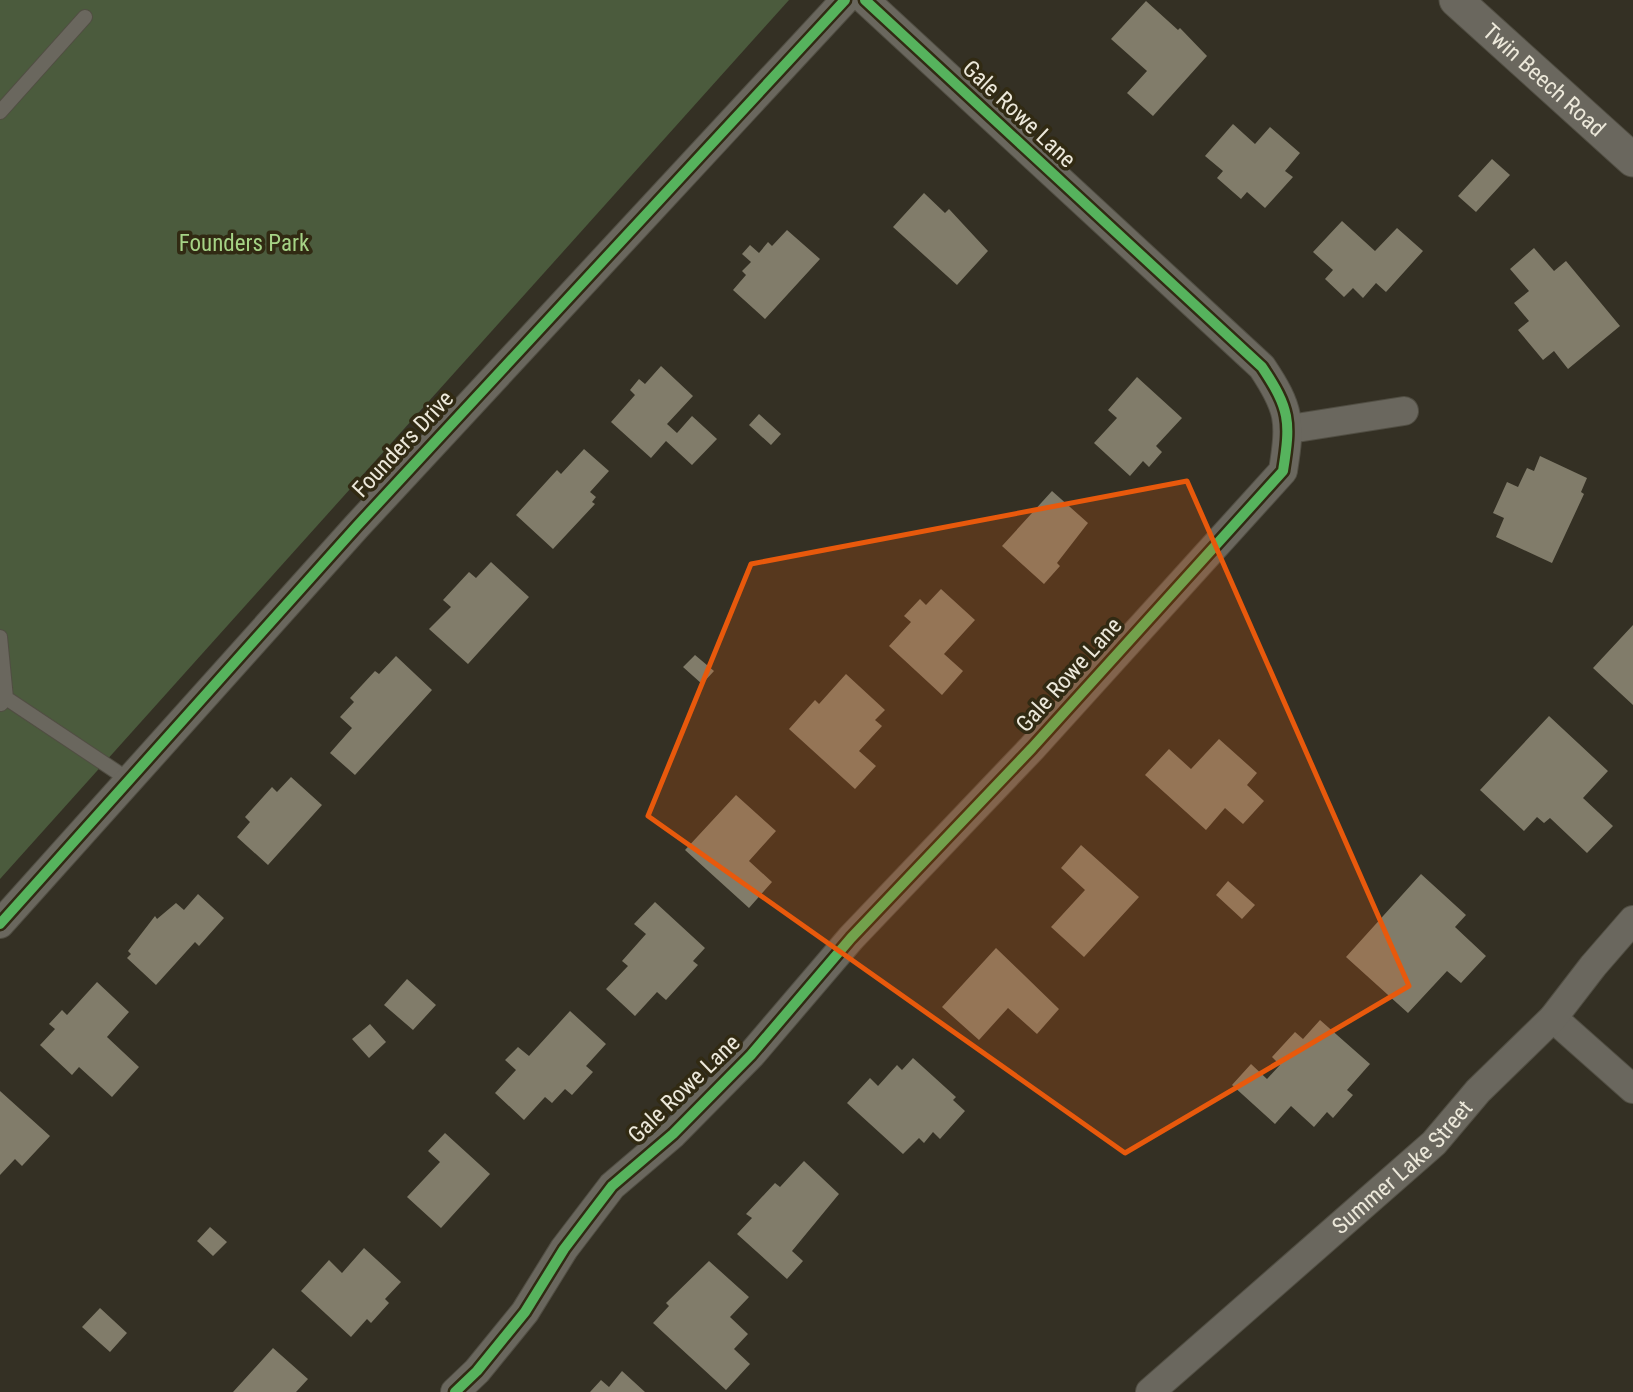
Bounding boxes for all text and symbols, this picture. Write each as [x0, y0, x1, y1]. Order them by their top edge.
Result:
street label: Twin Beech Road [1478, 18, 1611, 142]
street label: Gale Rowe Lane [957, 55, 1081, 173]
park label: Founders Park [179, 230, 310, 257]
street label: Founders Drive [347, 385, 459, 503]
street label: Gale Rowe Lane [1011, 612, 1127, 738]
street label: Gale Rowe Lane [623, 1029, 745, 1149]
street label: Summer Lake Street [1326, 1095, 1478, 1240]

